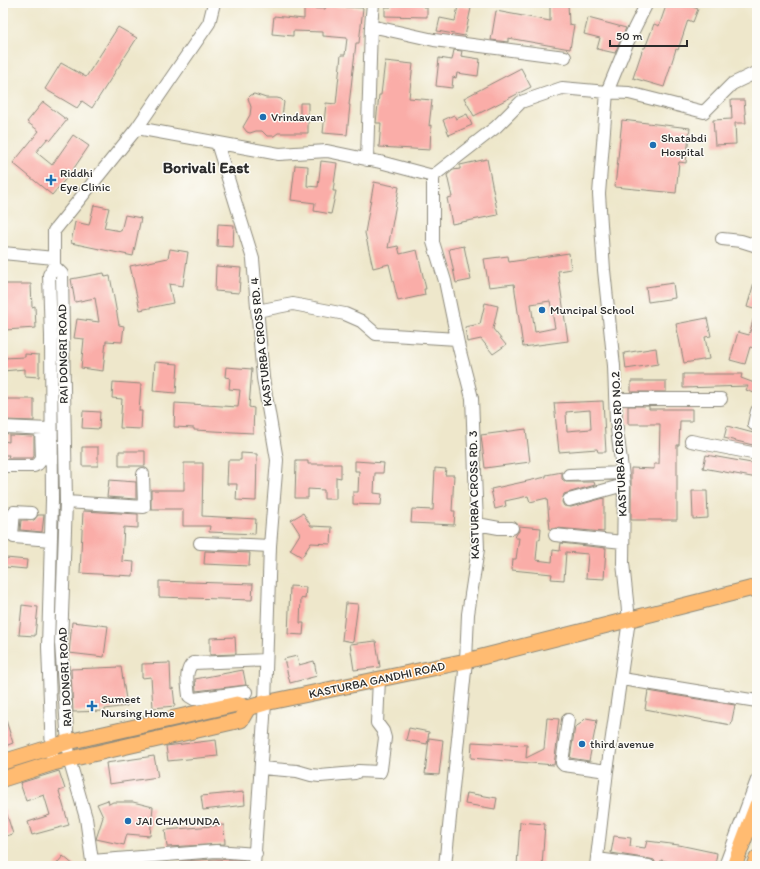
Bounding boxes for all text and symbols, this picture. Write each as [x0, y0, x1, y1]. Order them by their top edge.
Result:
scale bar [610, 22, 687, 48]
text: 50 m [616, 29, 642, 43]
place label: Vrindavan [271, 110, 324, 124]
marker: Vrindavan [258, 112, 268, 122]
place label: Shatabdi Hospital [661, 131, 707, 159]
marker: Shatabdi Hospital [648, 140, 658, 150]
district label: Borivali East [163, 158, 249, 177]
place label: Riddhi Eye Clinic [60, 166, 111, 194]
marker: Riddhi Eye Clinic [45, 174, 57, 186]
street label: KASTURBA CROSS RD. 4 [247, 277, 275, 407]
place label: Muncipal School [550, 303, 635, 317]
street label: RAI DONGRI ROAD [55, 304, 71, 404]
marker: Muncipal School [537, 305, 547, 315]
street label: KASTURBA CROSS RD NO.2 [608, 370, 630, 517]
street label: KASTURBA CROSS RD. 3 [466, 430, 482, 560]
street label: RAI DONGRI ROAD [55, 627, 75, 727]
street label: KASTURBA GANDHI ROAD [308, 659, 447, 701]
place label: Sumeet Nursing Home [101, 692, 175, 720]
marker: Sumeet Nursing Home [86, 700, 98, 712]
place label: third avenue [590, 737, 654, 751]
marker: third avenue [577, 739, 587, 749]
place label: JAI CHAMUNDA [136, 814, 220, 828]
marker: JAI CHAMUNDA [123, 816, 133, 826]

